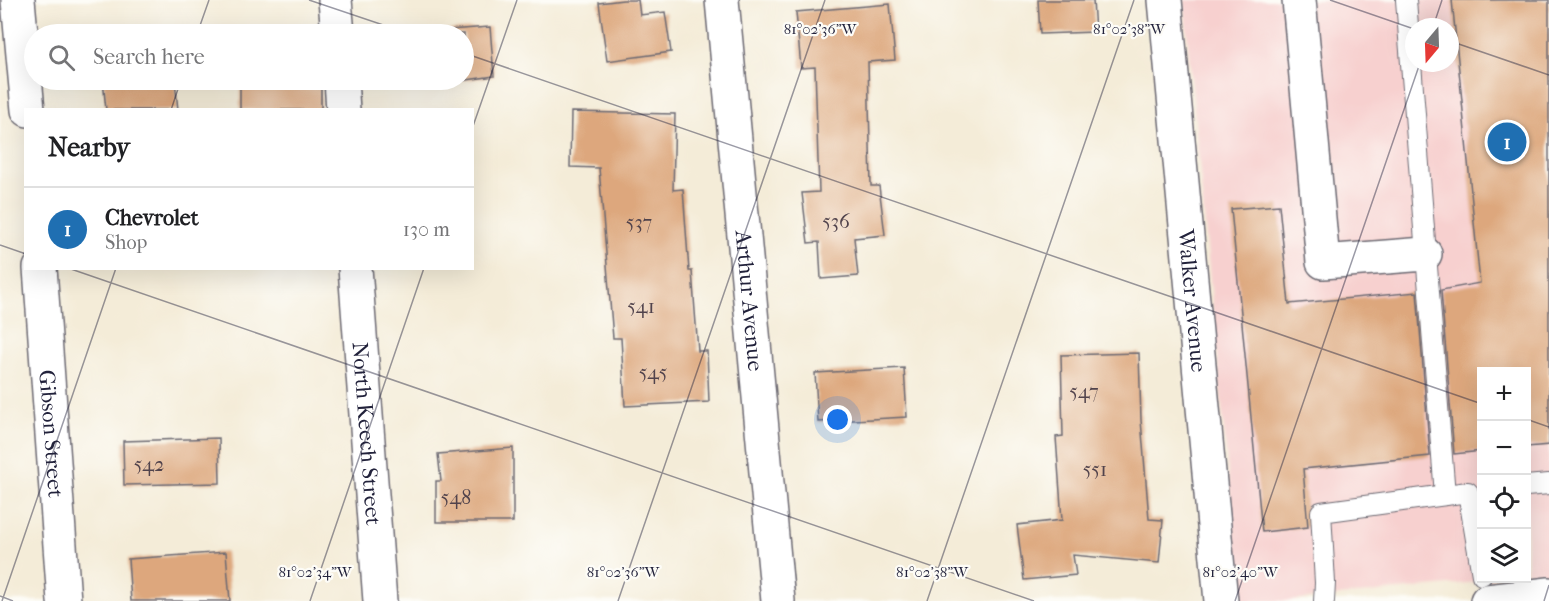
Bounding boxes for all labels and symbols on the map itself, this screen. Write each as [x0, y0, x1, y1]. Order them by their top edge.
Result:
north arrow [1405, 18, 1459, 72]
text: 81°02'36"W [784, 20, 857, 38]
text: 81°02'38"W [1093, 20, 1166, 38]
pin: 1 [1488, 120, 1526, 164]
house number: 536 [822, 210, 850, 233]
house number: 537 [626, 211, 653, 234]
street label: Walker Avenue [1172, 227, 1212, 373]
street label: Arthur Avenue [729, 228, 769, 372]
house number: 541 [627, 295, 655, 318]
street label: North Keech Street [347, 341, 386, 526]
house number: 545 [639, 361, 667, 384]
street label: Gibson Street [33, 369, 69, 499]
house number: 547 [1069, 380, 1099, 403]
your location [823, 405, 852, 434]
house number: 542 [134, 453, 164, 476]
house number: 551 [1083, 458, 1107, 481]
house number: 548 [441, 486, 471, 509]
text: 81°02'34"W [278, 563, 353, 581]
text: 81°02'36"W [587, 563, 660, 581]
text: 81°02'38"W [896, 563, 969, 581]
text: 81°02'40"W [1202, 563, 1279, 581]

